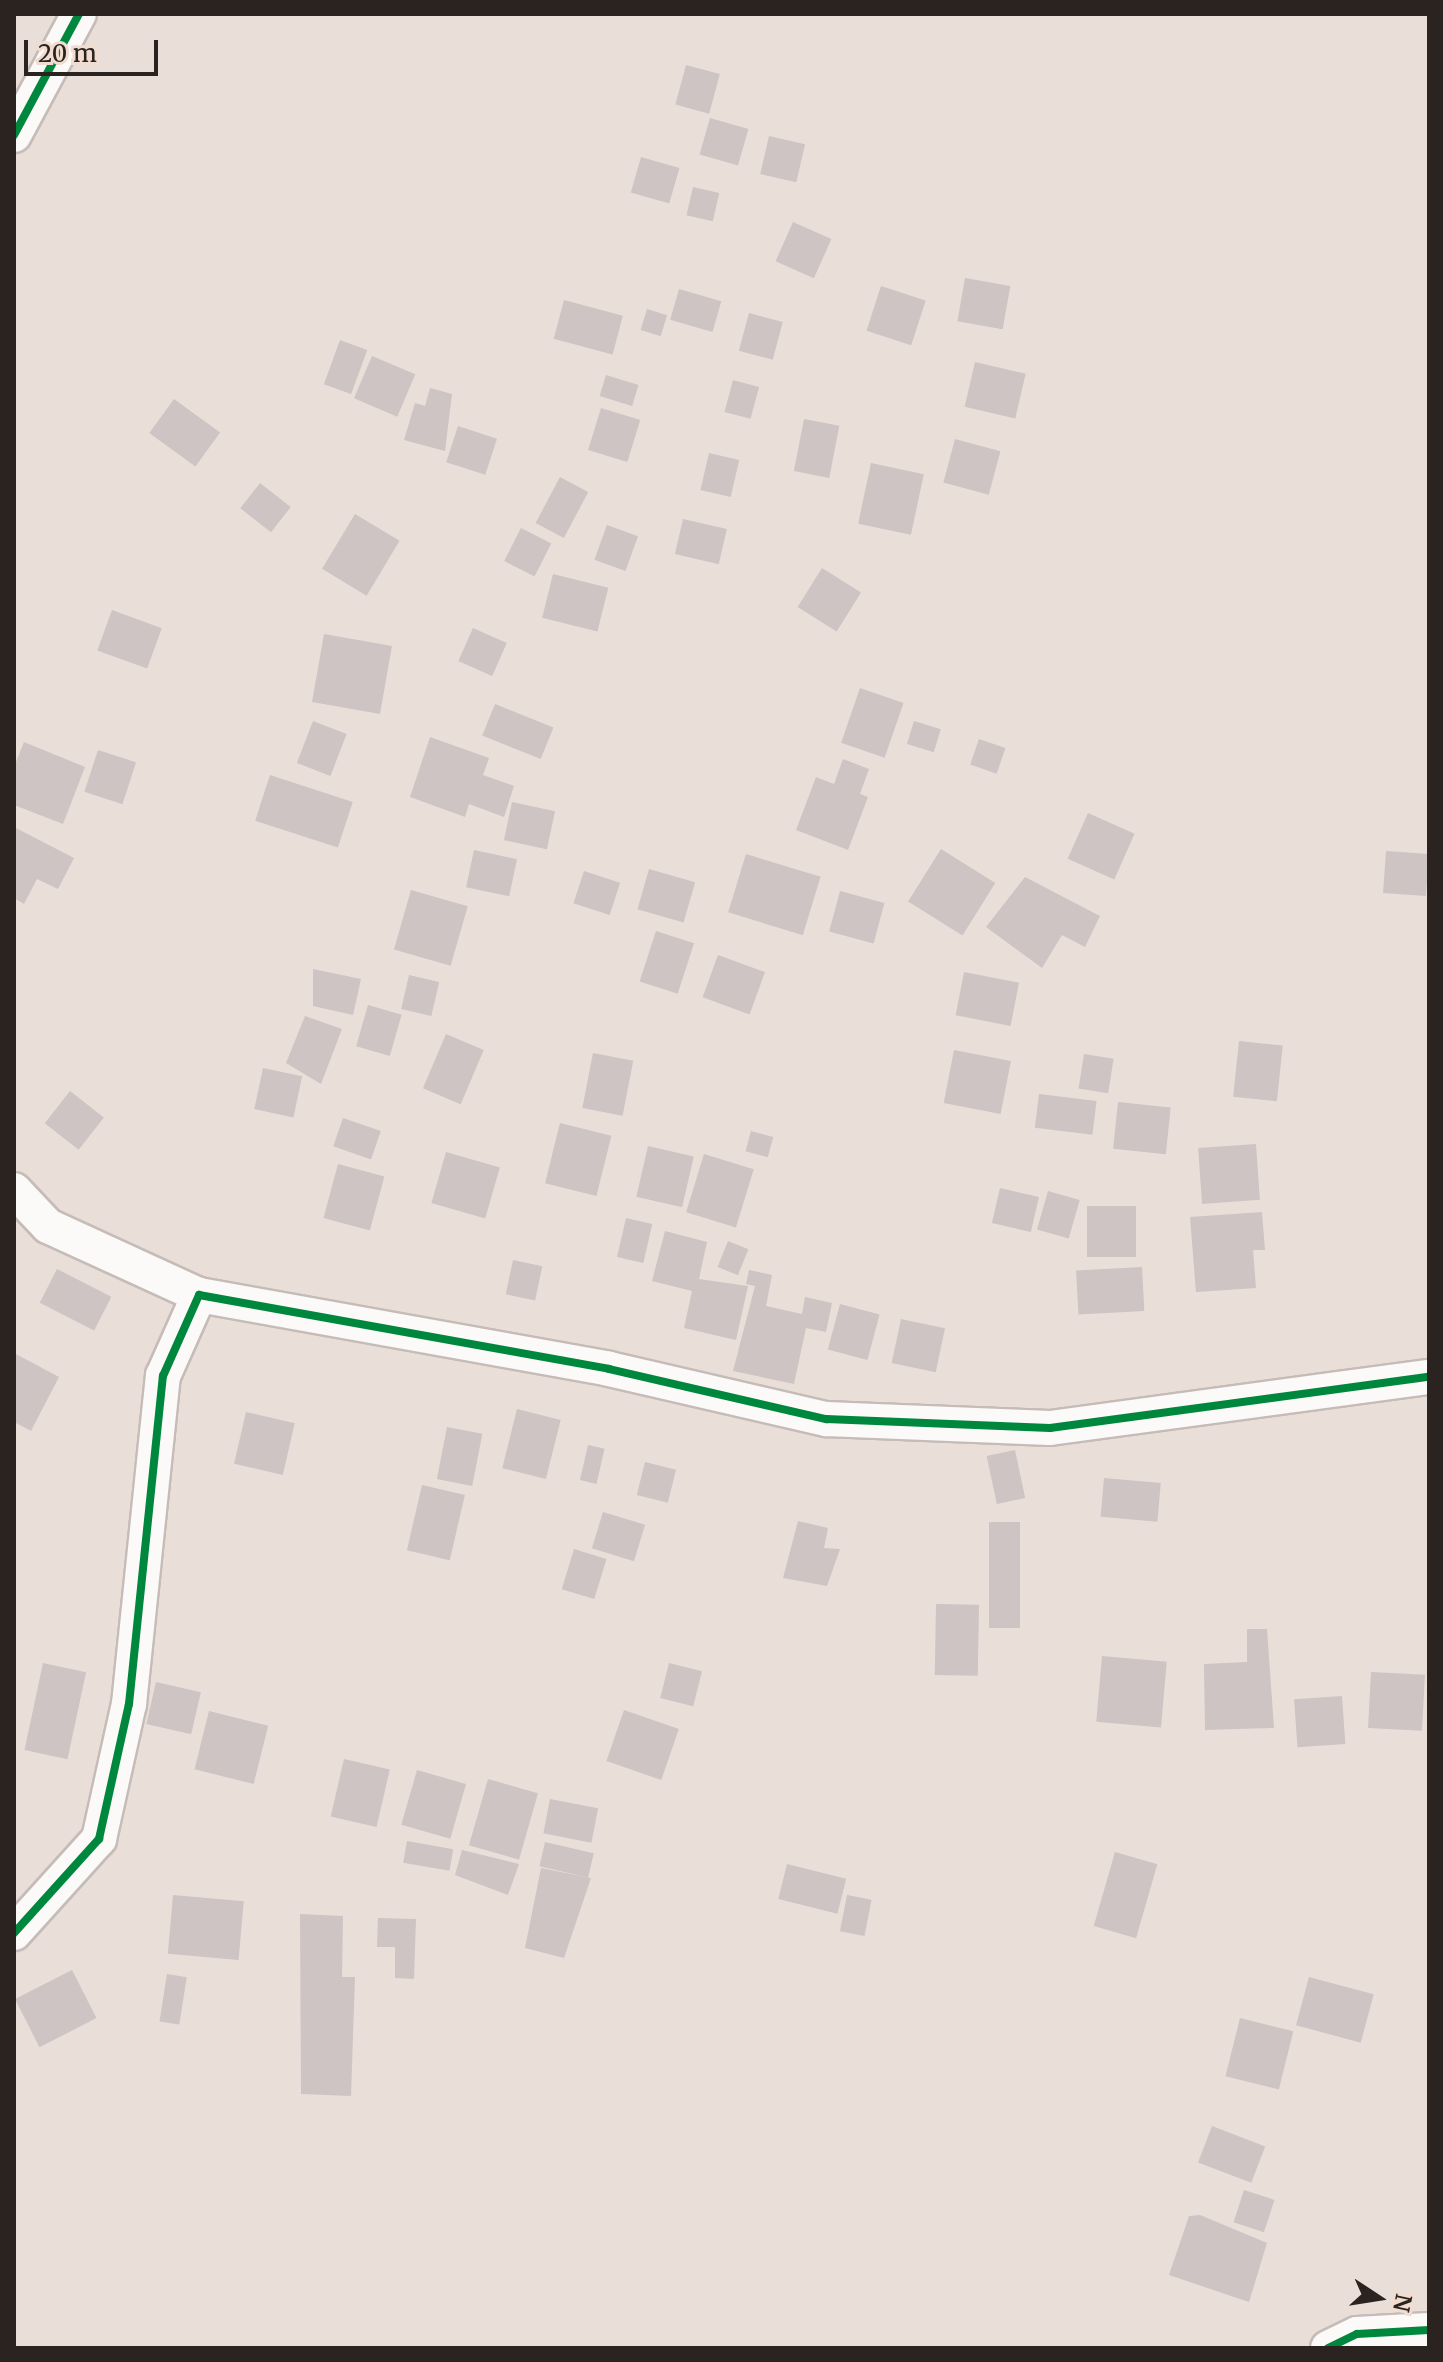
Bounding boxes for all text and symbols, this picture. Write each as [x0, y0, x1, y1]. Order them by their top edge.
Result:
scale bar [28, 24, 162, 74]
text: 20 m [38, 38, 97, 69]
north arrow [1339, 2258, 1419, 2338]
text: N [1387, 2292, 1418, 2314]

